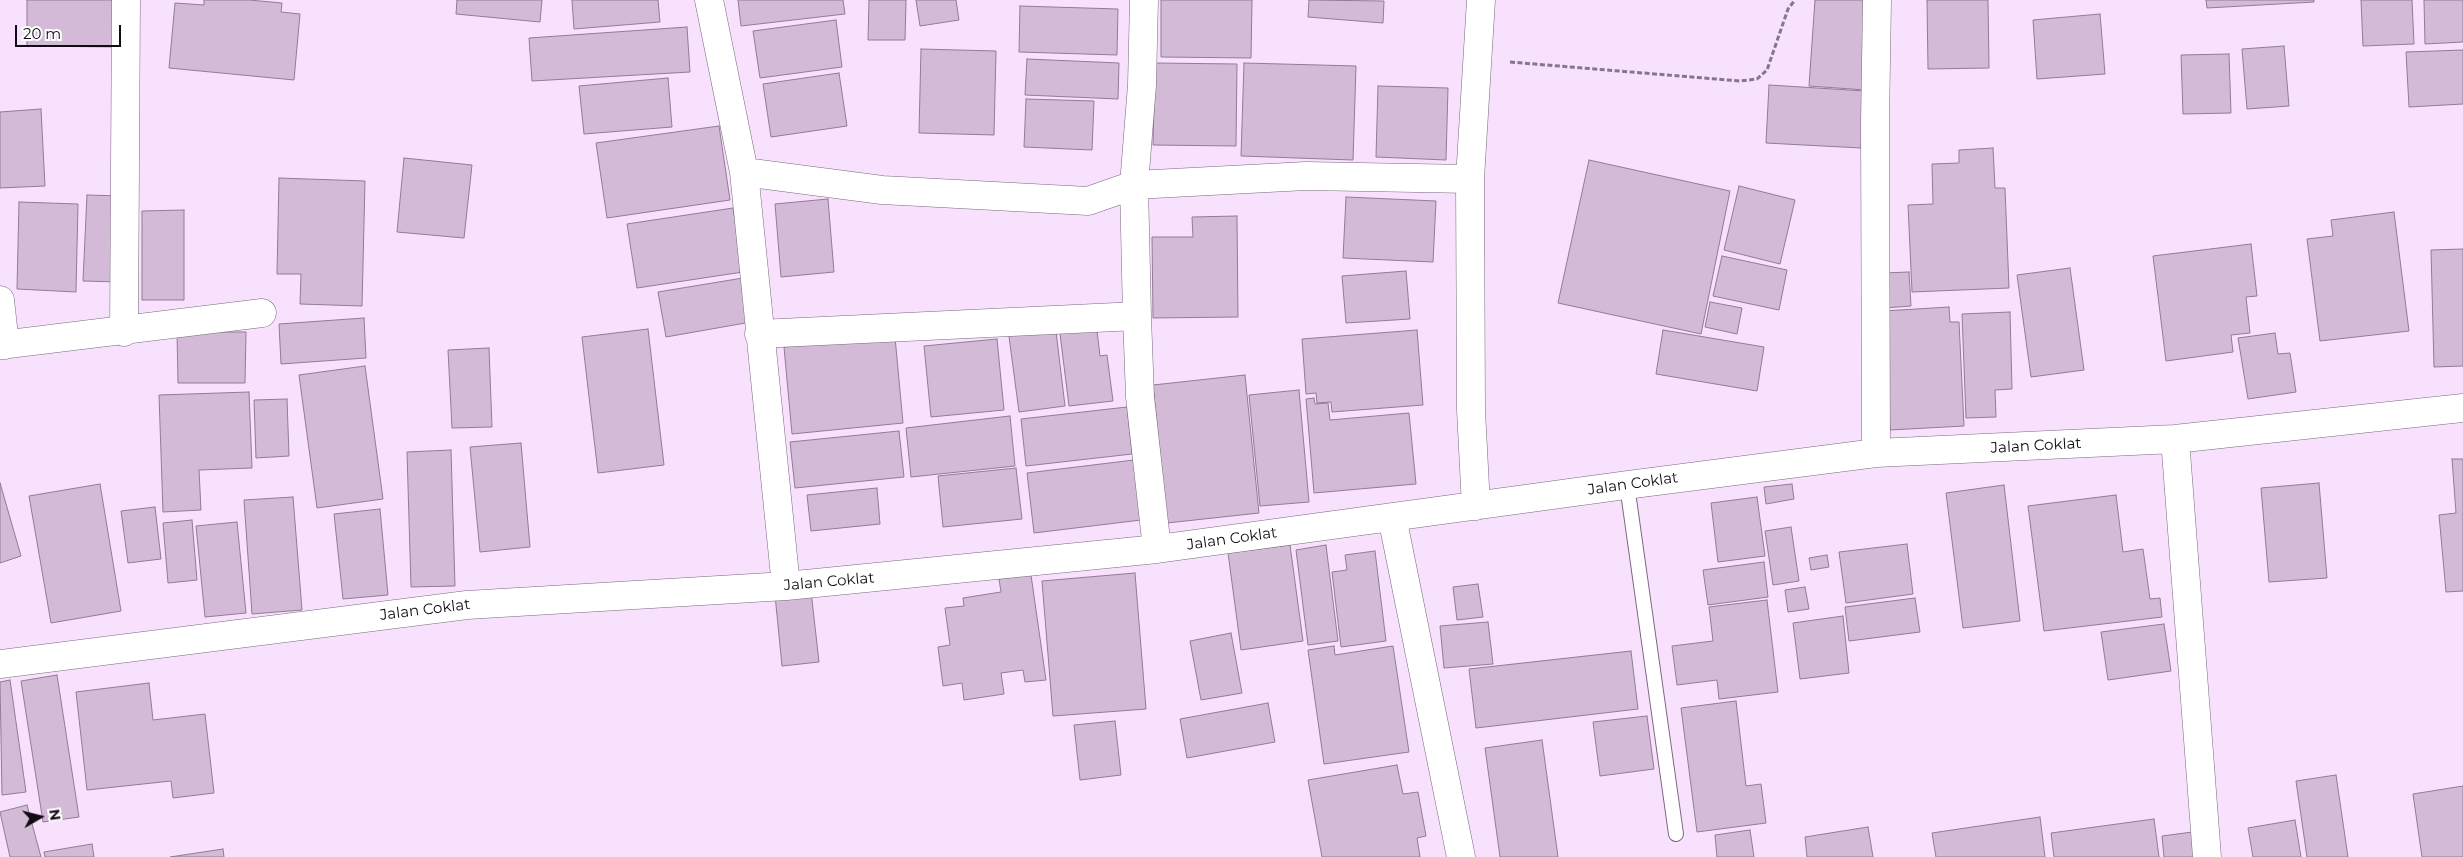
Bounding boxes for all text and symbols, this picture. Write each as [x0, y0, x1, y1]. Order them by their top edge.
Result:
scale bar [18, 15, 124, 47]
text: 20 m [23, 24, 61, 43]
street label: Jalan Coklat [1990, 435, 2082, 457]
street label: Jalan Coklat [1587, 469, 1679, 499]
street label: Jalan Coklat [1186, 524, 1278, 554]
street label: Jalan Coklat [783, 569, 875, 595]
street label: Jalan Coklat [379, 596, 471, 624]
north arrow [15, 792, 65, 842]
text: N [45, 808, 65, 822]

